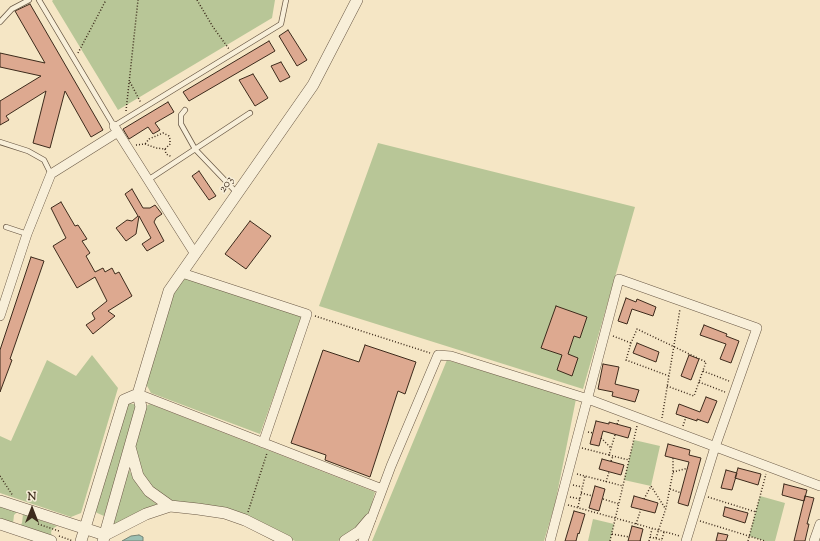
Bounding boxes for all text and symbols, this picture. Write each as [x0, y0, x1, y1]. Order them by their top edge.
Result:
street label: 203 [216, 174, 238, 196]
north arrow [12, 489, 52, 529]
text: N [28, 489, 36, 505]

